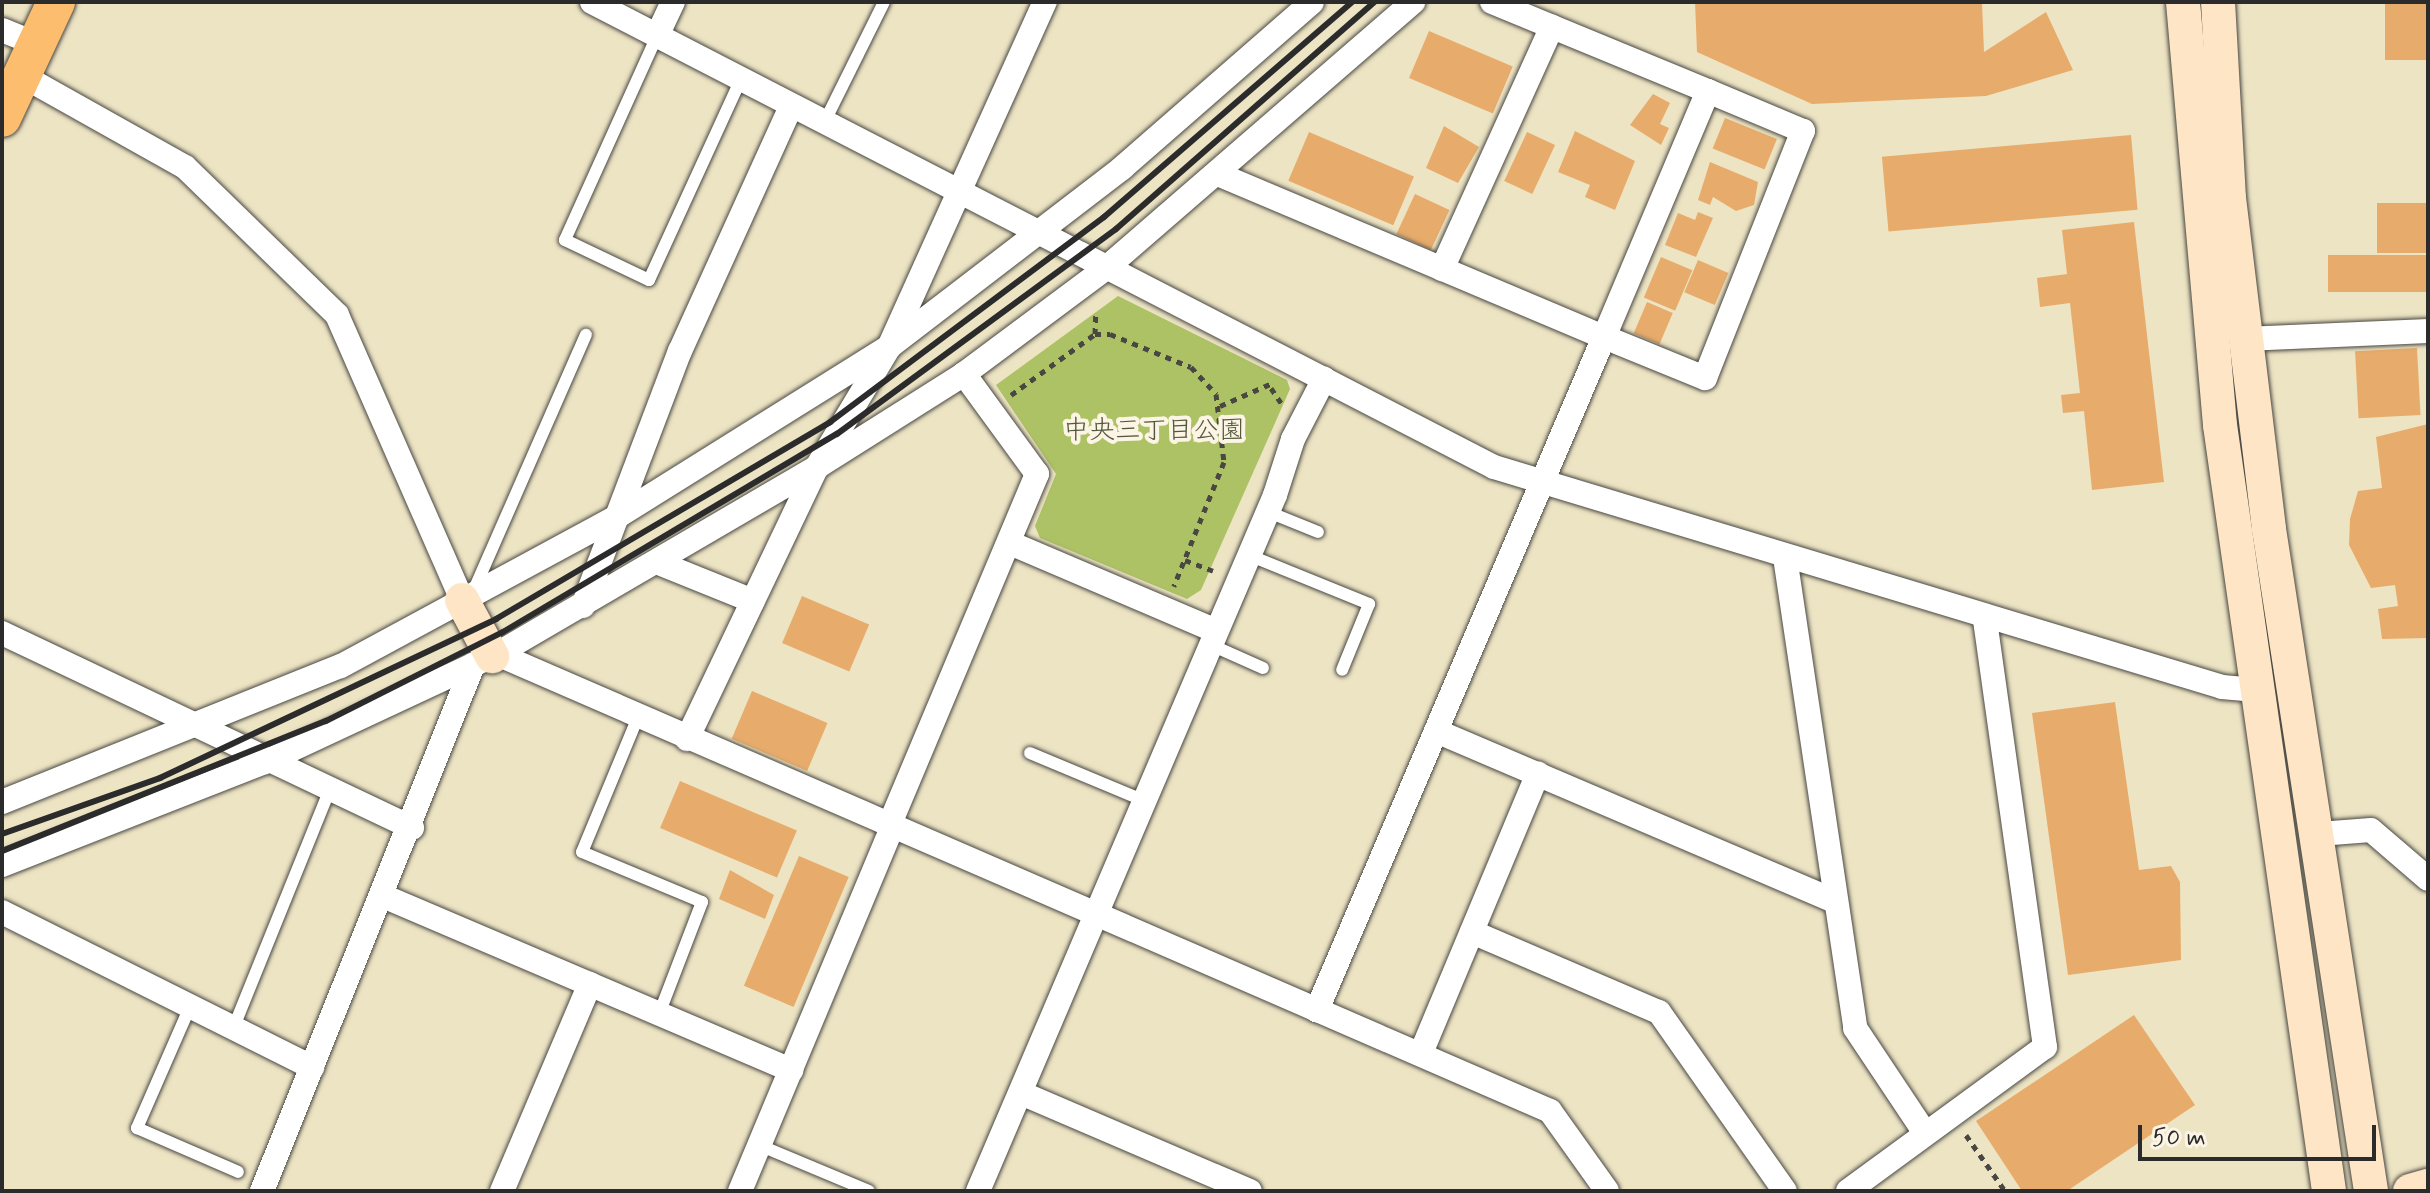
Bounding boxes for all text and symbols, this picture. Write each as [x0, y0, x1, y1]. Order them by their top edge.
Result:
park label: 中央三丁目公園 [1063, 416, 1245, 448]
scale bar [2142, 1109, 2380, 1159]
text: 50 m [2152, 1123, 2206, 1154]

